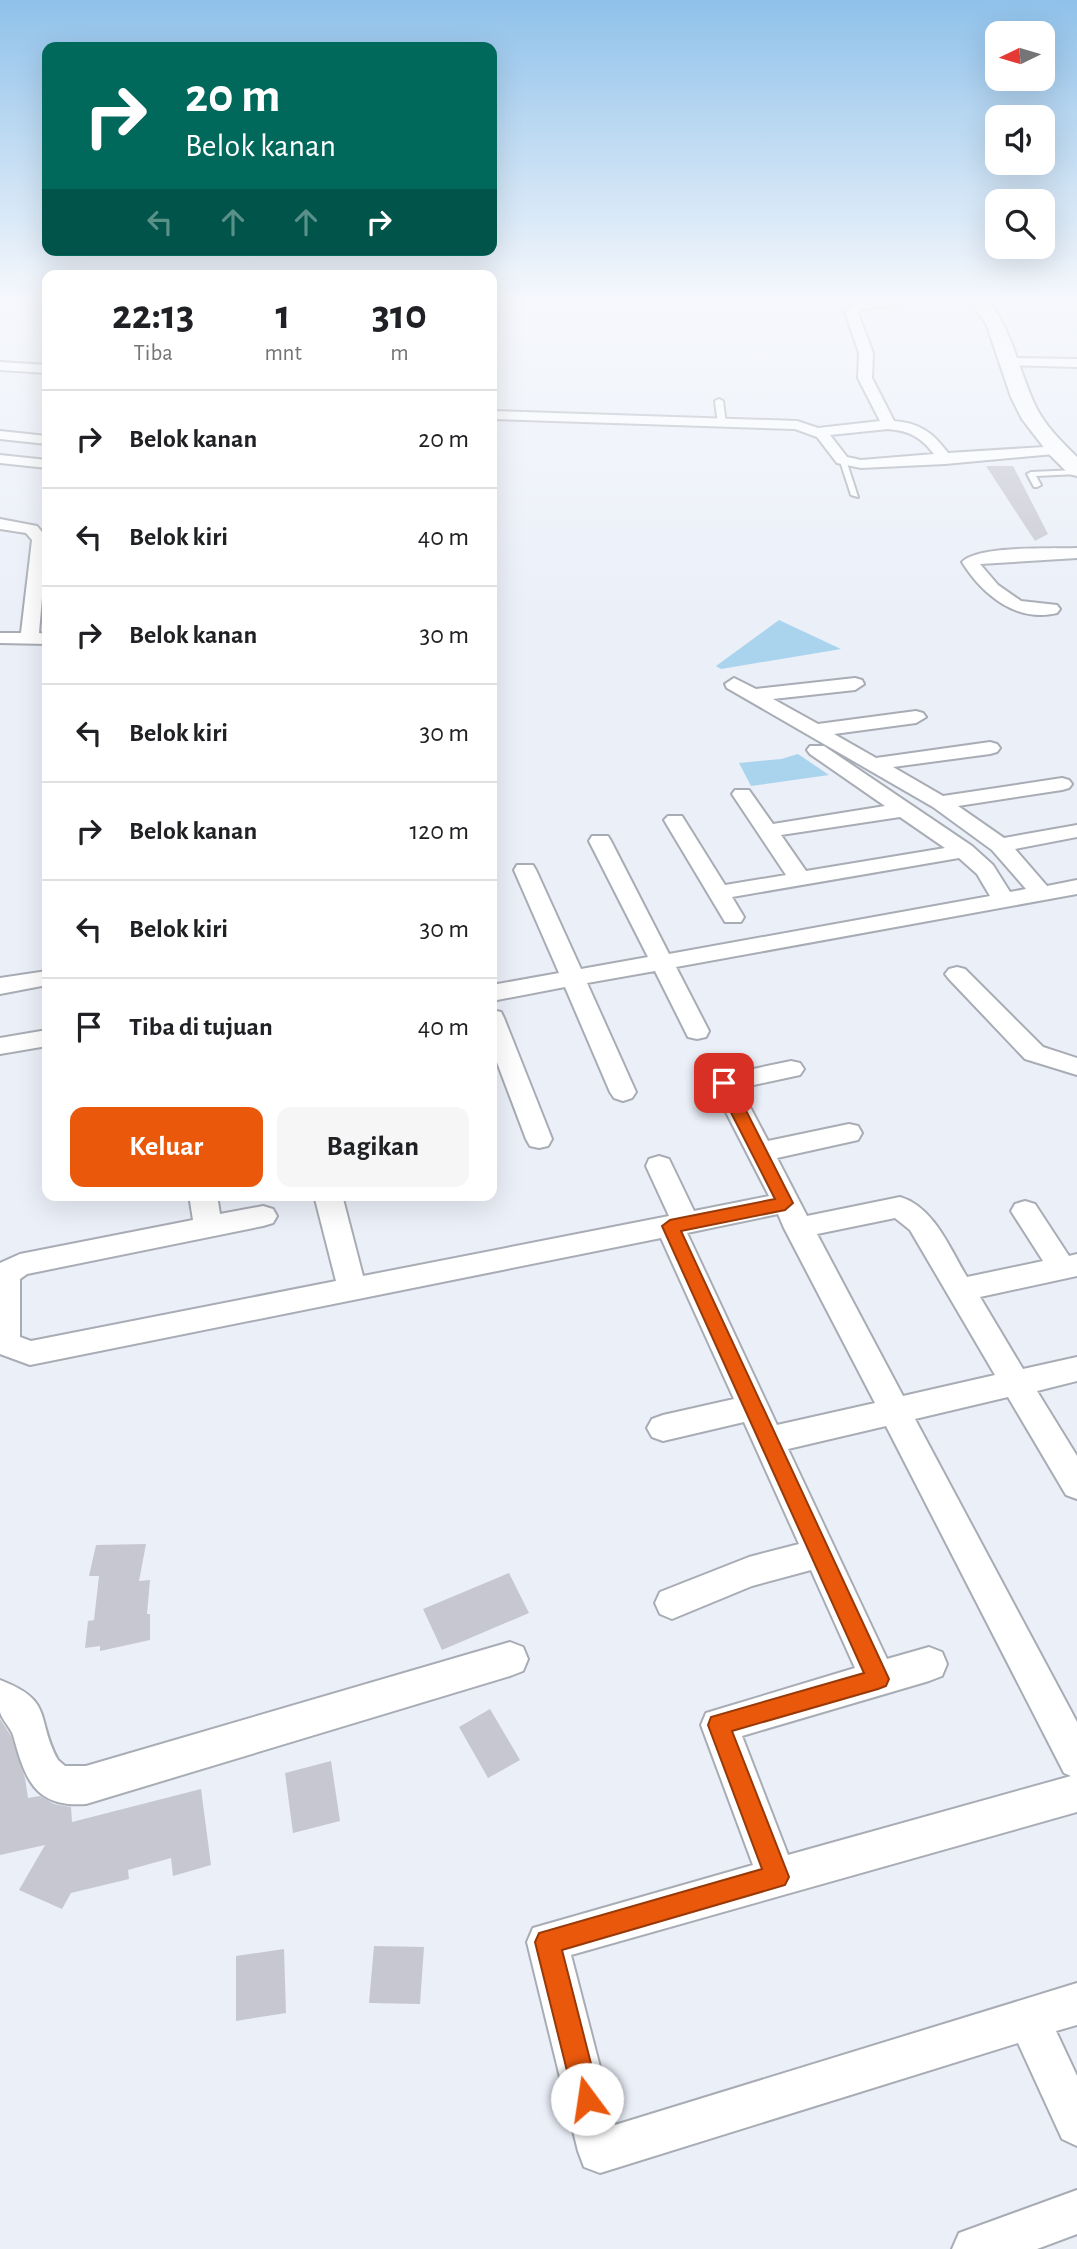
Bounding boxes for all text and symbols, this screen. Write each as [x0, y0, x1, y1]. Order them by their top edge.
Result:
north arrow [985, 21, 1055, 91]
map controls [985, 21, 1055, 259]
icon: right [70, 70, 161, 161]
text: 20 m [185, 72, 281, 121]
button: sound [985, 105, 1055, 175]
text: Belok kanan [185, 130, 336, 162]
button: search [985, 189, 1055, 259]
icon: left [141, 203, 179, 241]
icon: ahead [214, 203, 252, 241]
icon: ahead [287, 203, 325, 241]
icon: right [360, 203, 398, 241]
text: 22:13 [112, 294, 194, 336]
text: 1 [276, 294, 291, 336]
text: 310 [372, 294, 427, 336]
text: Tiba [134, 342, 173, 365]
text: mnt [264, 342, 302, 365]
text: m [390, 342, 409, 365]
icon: right [70, 420, 108, 458]
text: Belok kanan [129, 426, 257, 452]
text: 20 m [418, 426, 469, 452]
icon: left [70, 518, 108, 556]
text: Belok kiri [129, 524, 228, 550]
text: 40 m [418, 524, 469, 550]
icon: right [70, 616, 108, 654]
text: Belok kanan [129, 622, 257, 648]
text: 30 m [419, 622, 469, 648]
icon: left [70, 714, 108, 752]
text: Belok kiri [129, 720, 228, 746]
text: 30 m [419, 720, 469, 746]
icon: right [70, 812, 108, 850]
text: Belok kanan [129, 818, 257, 844]
text: 120 m [409, 818, 469, 844]
icon: left [70, 910, 108, 948]
text: Belok kiri [129, 916, 228, 942]
text: 30 m [419, 916, 469, 942]
icon: arrive [70, 1008, 108, 1046]
text: Tiba di tujuan [129, 1014, 273, 1040]
text: 40 m [418, 1014, 469, 1040]
pin [694, 1053, 754, 1113]
icon: arrive [705, 1064, 743, 1102]
button: Keluar [70, 1107, 263, 1187]
button: Bagikan [277, 1107, 469, 1187]
position arrow [550, 2062, 624, 2136]

